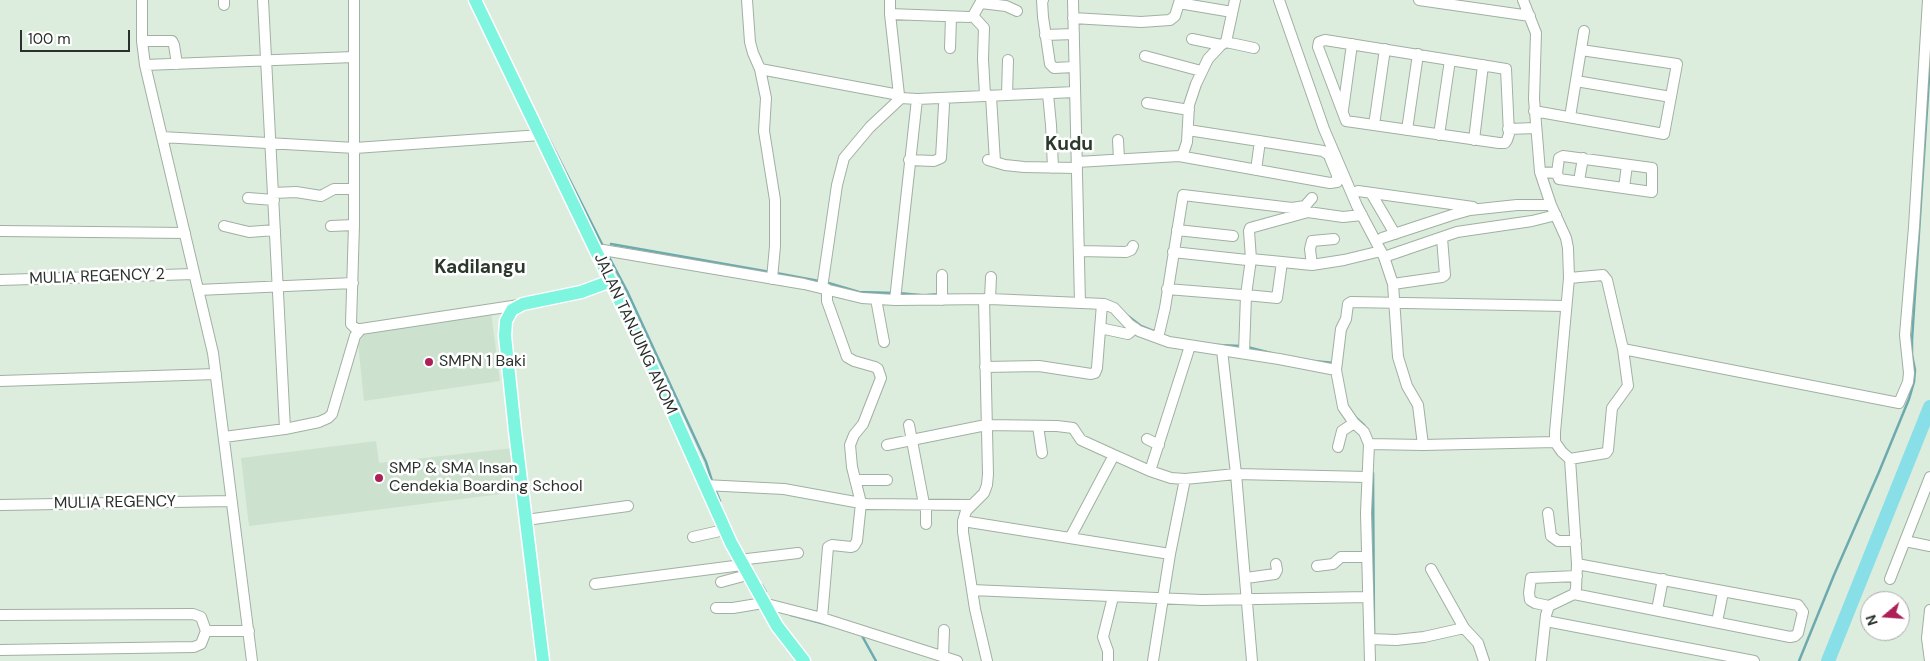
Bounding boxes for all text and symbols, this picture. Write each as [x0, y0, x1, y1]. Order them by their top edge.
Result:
scale bar [22, 20, 132, 52]
text: 100 m [28, 29, 71, 49]
district label: Kudu [1045, 134, 1093, 156]
street label: JALAN TANJUNG ANOM [589, 250, 681, 418]
district label: Kadilangu [434, 257, 526, 279]
street label: MULIA REGENCY 2 [29, 265, 165, 289]
place label: SMPN 1 Baki [439, 352, 526, 372]
marker: SMPN 1 Baki [423, 356, 435, 368]
place label: SMP & SMA Insan Cendekia Boarding School [389, 459, 583, 497]
marker: SMP & SMA Insan Cendekia Boarding School [373, 472, 385, 484]
street label: MULIA REGENCY [54, 492, 176, 514]
north arrow [1860, 591, 1910, 641]
text: N [1862, 613, 1882, 628]

